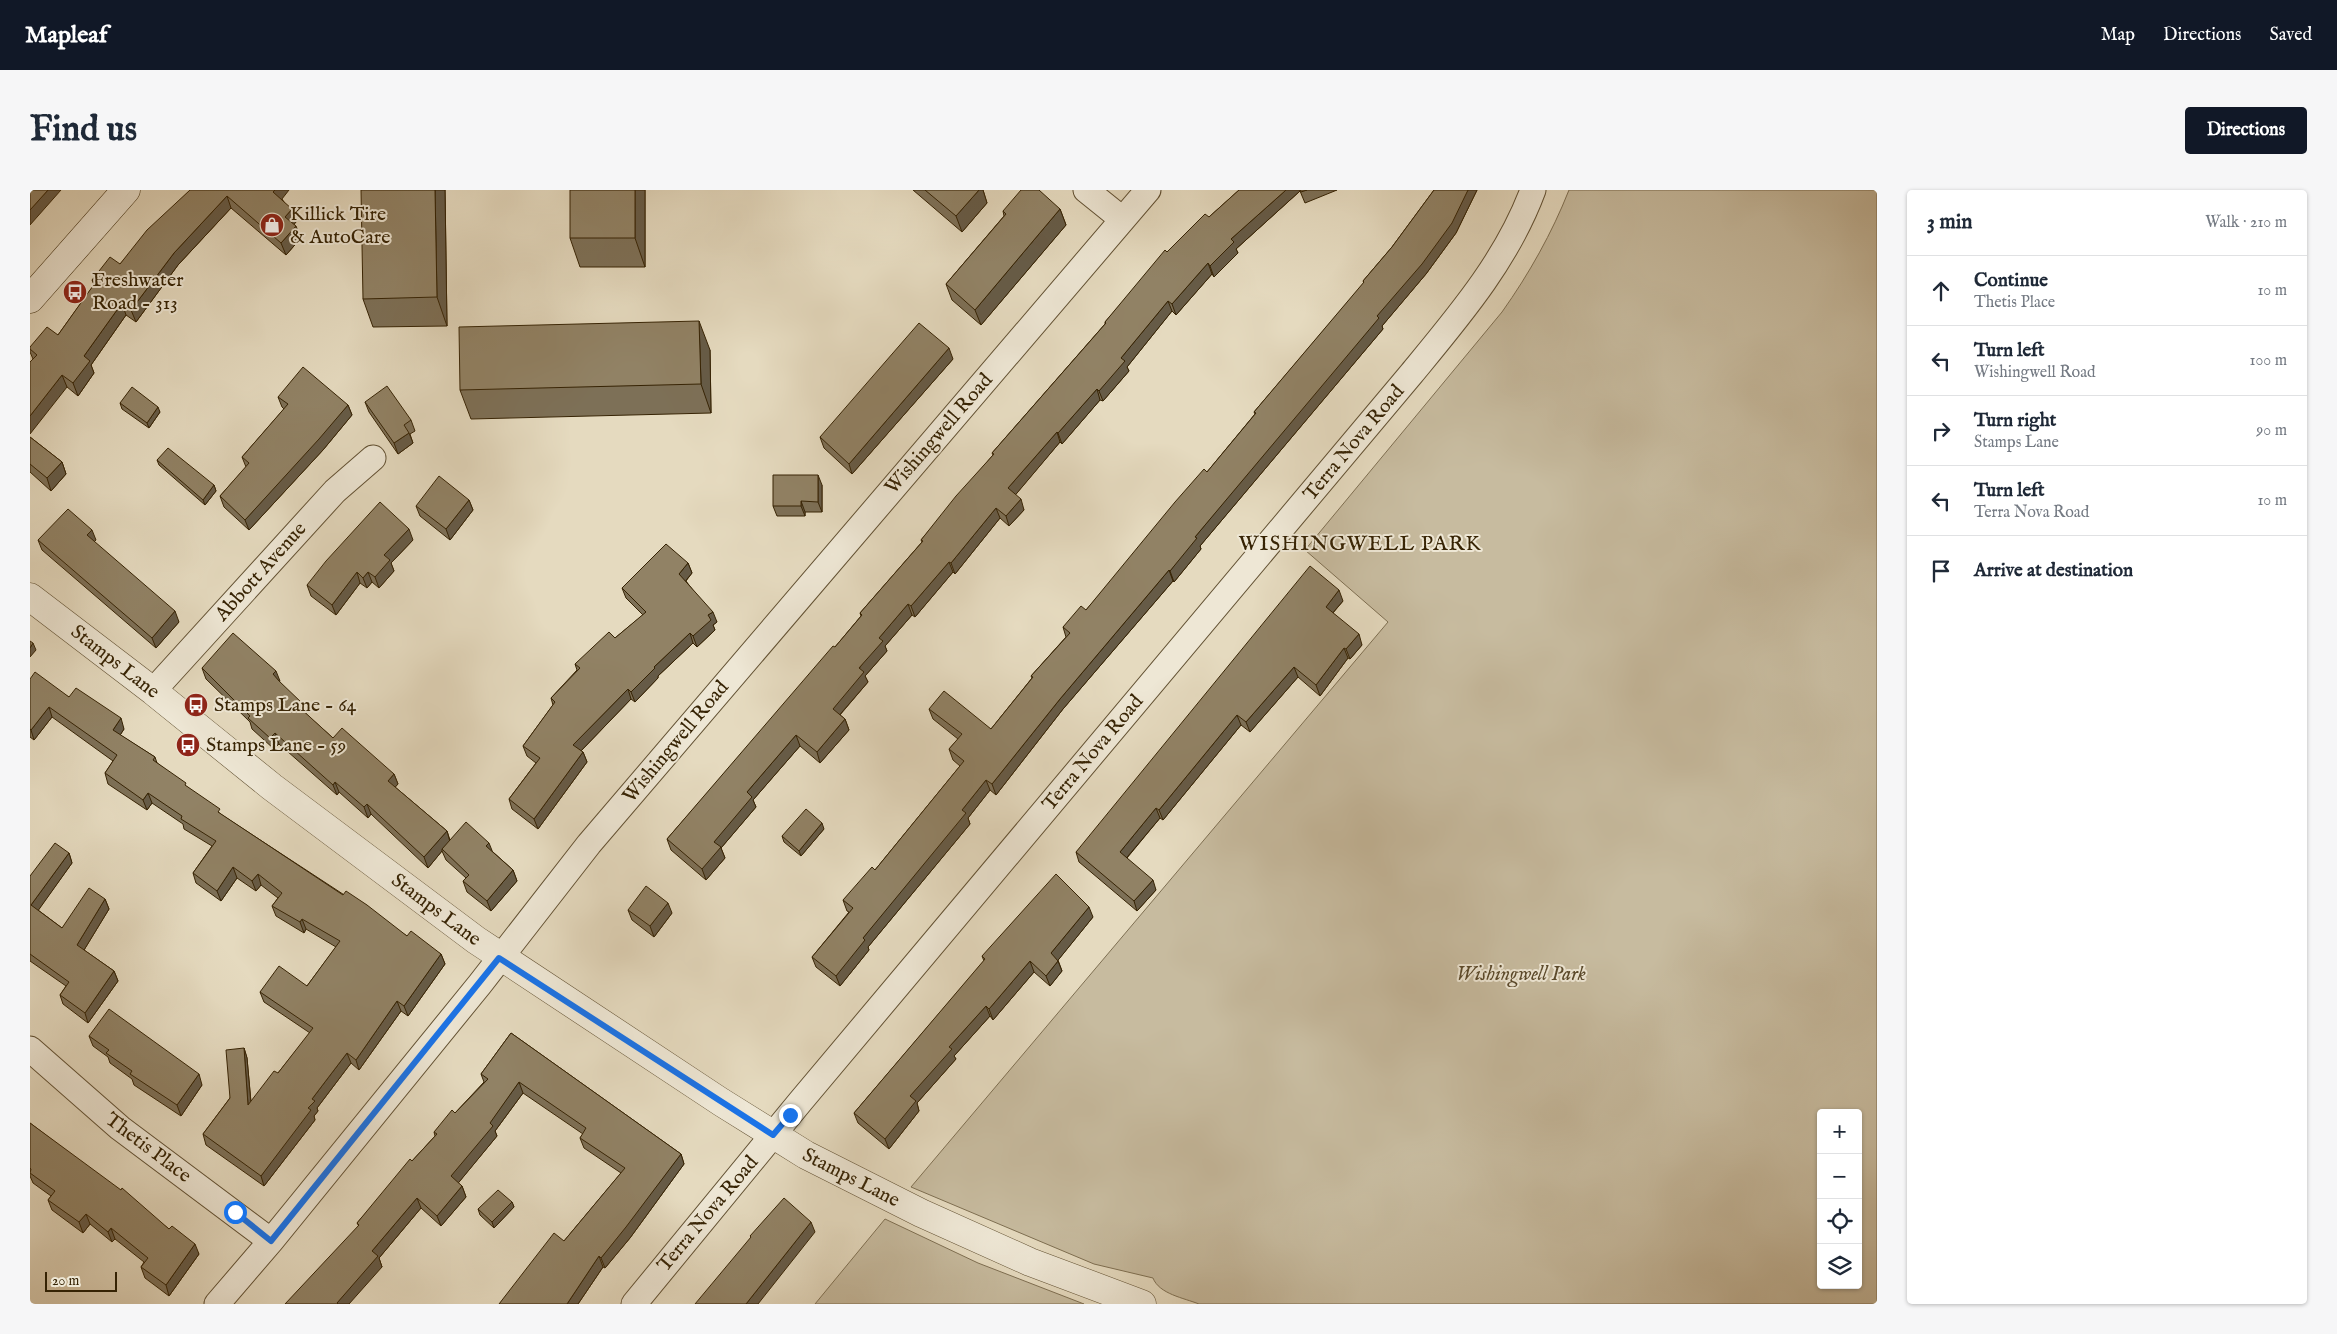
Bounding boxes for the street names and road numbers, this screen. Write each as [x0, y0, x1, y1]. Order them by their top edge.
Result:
street label: Wishingwell Road [880, 368, 999, 500]
street label: Terra Nova Road [1298, 380, 1410, 506]
street label: Abbott Avenue [209, 517, 312, 628]
street label: Stamps Lane [65, 619, 165, 705]
street label: Wishingwell Road [618, 675, 735, 808]
street label: Terra Nova Road [1037, 690, 1149, 816]
street label: Stamps Lane [386, 868, 486, 952]
street label: Thetis Place [100, 1107, 196, 1189]
street label: Stamps Lane [798, 1143, 904, 1213]
street label: Terra Nova Road [652, 1151, 764, 1277]

